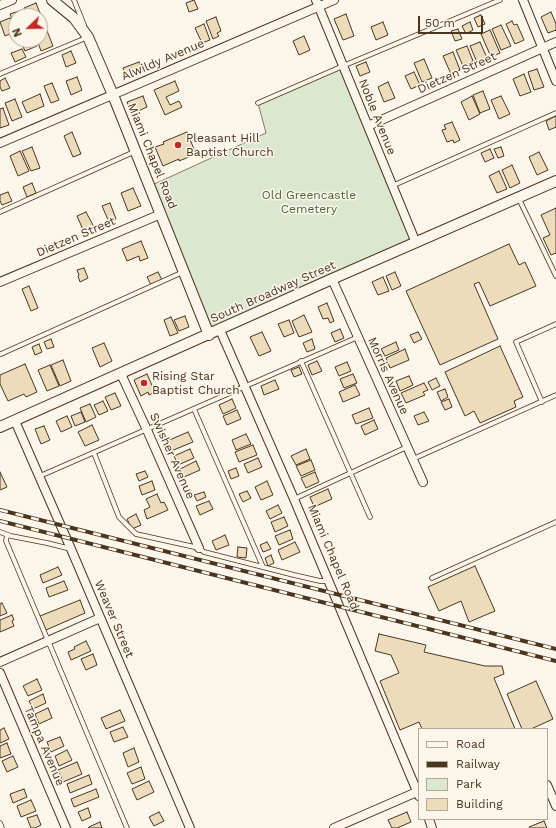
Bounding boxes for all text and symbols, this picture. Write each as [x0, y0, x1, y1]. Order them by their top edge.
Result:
north arrow [8, 8, 48, 48]
scale bar [420, 8, 485, 34]
text: 50 m [425, 16, 455, 30]
text: N [10, 26, 25, 39]
street label: Alwildy Avenue [119, 36, 207, 84]
street label: Dietzen Street [416, 49, 498, 97]
street label: Noble Avenue [355, 77, 399, 157]
street label: Miami Chapel Road [124, 101, 180, 211]
place label: Pleasant Hill Baptist Church [186, 131, 274, 159]
marker: Pleasant Hill Baptist Church [173, 140, 183, 150]
park label: Old Greencastle Cemetery [262, 188, 356, 216]
street label: Dietzen Street [34, 214, 118, 260]
street label: South Broadway Street [208, 258, 338, 326]
street label: Morris Avenue [365, 335, 411, 417]
place label: Rising Star Baptist Church [152, 369, 240, 397]
marker: Rising Star Baptist Church [139, 378, 149, 388]
street label: Swisher Avenue [147, 411, 197, 501]
street label: Miami Chapel Road [304, 502, 362, 612]
street label: Weaver Street [91, 578, 137, 660]
street label: Tampa Avenue [21, 704, 67, 788]
legend [418, 728, 548, 820]
text: Road [456, 737, 485, 751]
text: Railway [456, 757, 500, 771]
text: Park [456, 777, 482, 791]
text: Building [456, 797, 503, 811]

